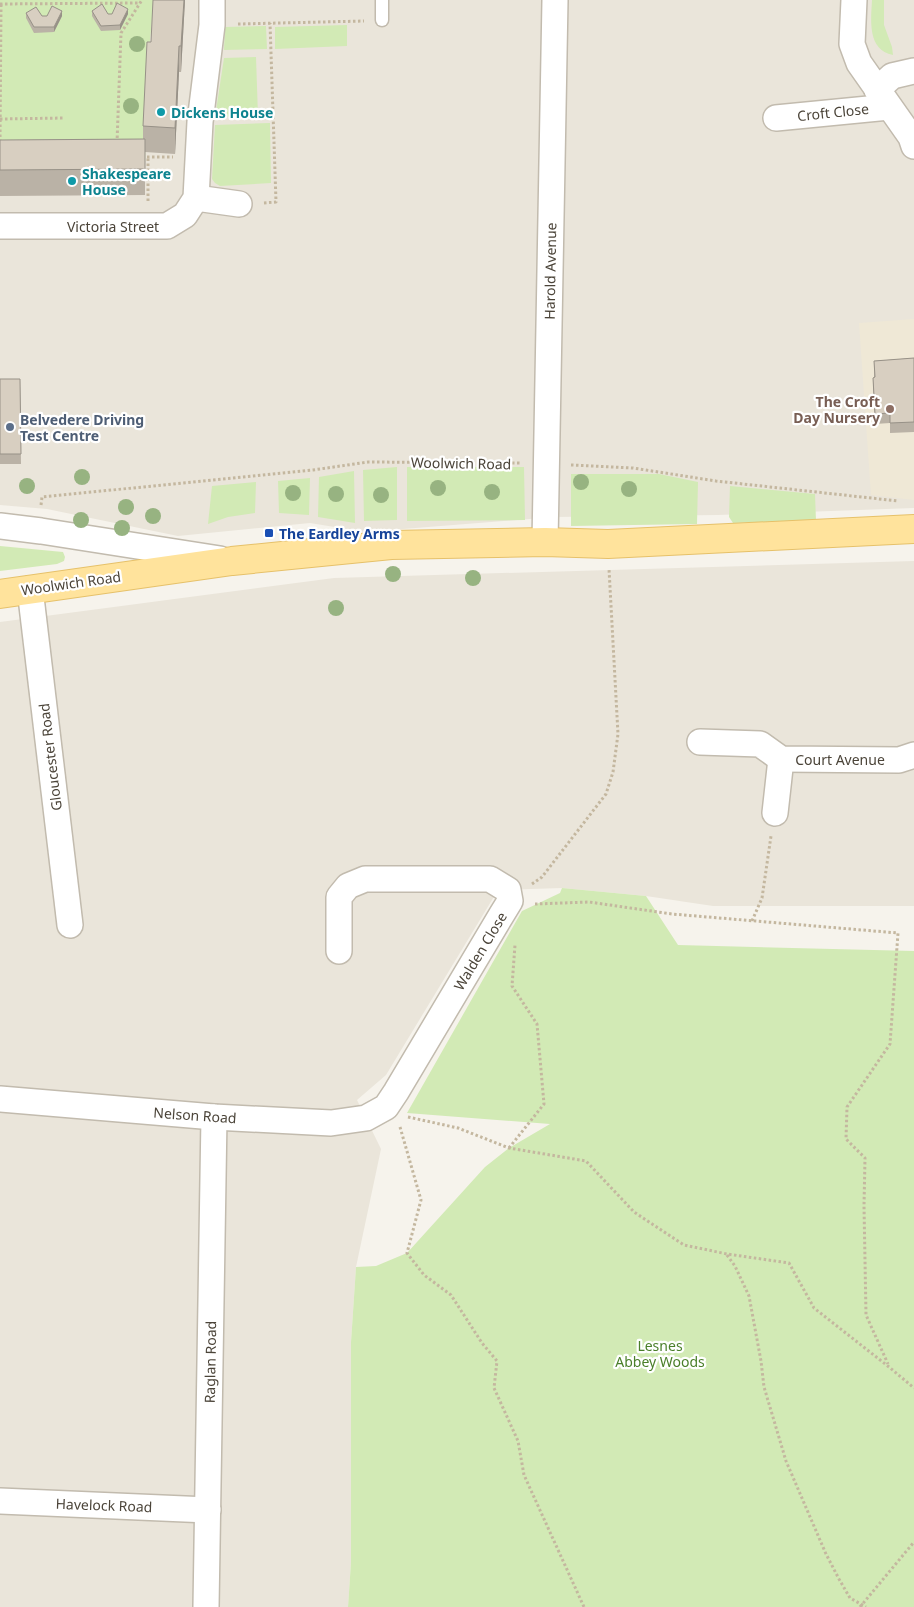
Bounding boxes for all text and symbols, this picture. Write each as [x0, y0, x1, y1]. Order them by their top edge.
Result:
street label: Croft Close [796, 99, 870, 125]
place label: Dickens House [171, 103, 273, 122]
marker: Dickens House [155, 106, 167, 118]
place label: Shakespeare House [82, 164, 171, 199]
marker: Shakespeare House [66, 175, 78, 187]
street label: Victoria Street [67, 217, 159, 236]
street label: Harold Avenue [540, 222, 560, 320]
place label: The Croft Day Nursery [793, 392, 880, 427]
marker: The Croft Day Nursery [884, 403, 896, 415]
place label: Belvedere Driving Test Centre [20, 410, 144, 445]
marker: Belvedere Driving Test Centre [4, 421, 16, 433]
street label: Woolwich Road [411, 453, 511, 473]
place label: The Eardley Arms [279, 524, 400, 543]
marker: The Eardley Arms [263, 527, 275, 539]
street label: Woolwich Road [20, 567, 122, 599]
street label: Gloucester Road [34, 702, 66, 812]
street label: Court Avenue [795, 750, 885, 769]
street label: Walden Close [449, 908, 511, 994]
street label: Nelson Road [153, 1103, 237, 1127]
street label: Raglan Road [200, 1321, 220, 1403]
park label: Lesnes Abbey Woods [615, 1336, 705, 1371]
street label: Havelock Road [55, 1494, 153, 1516]

